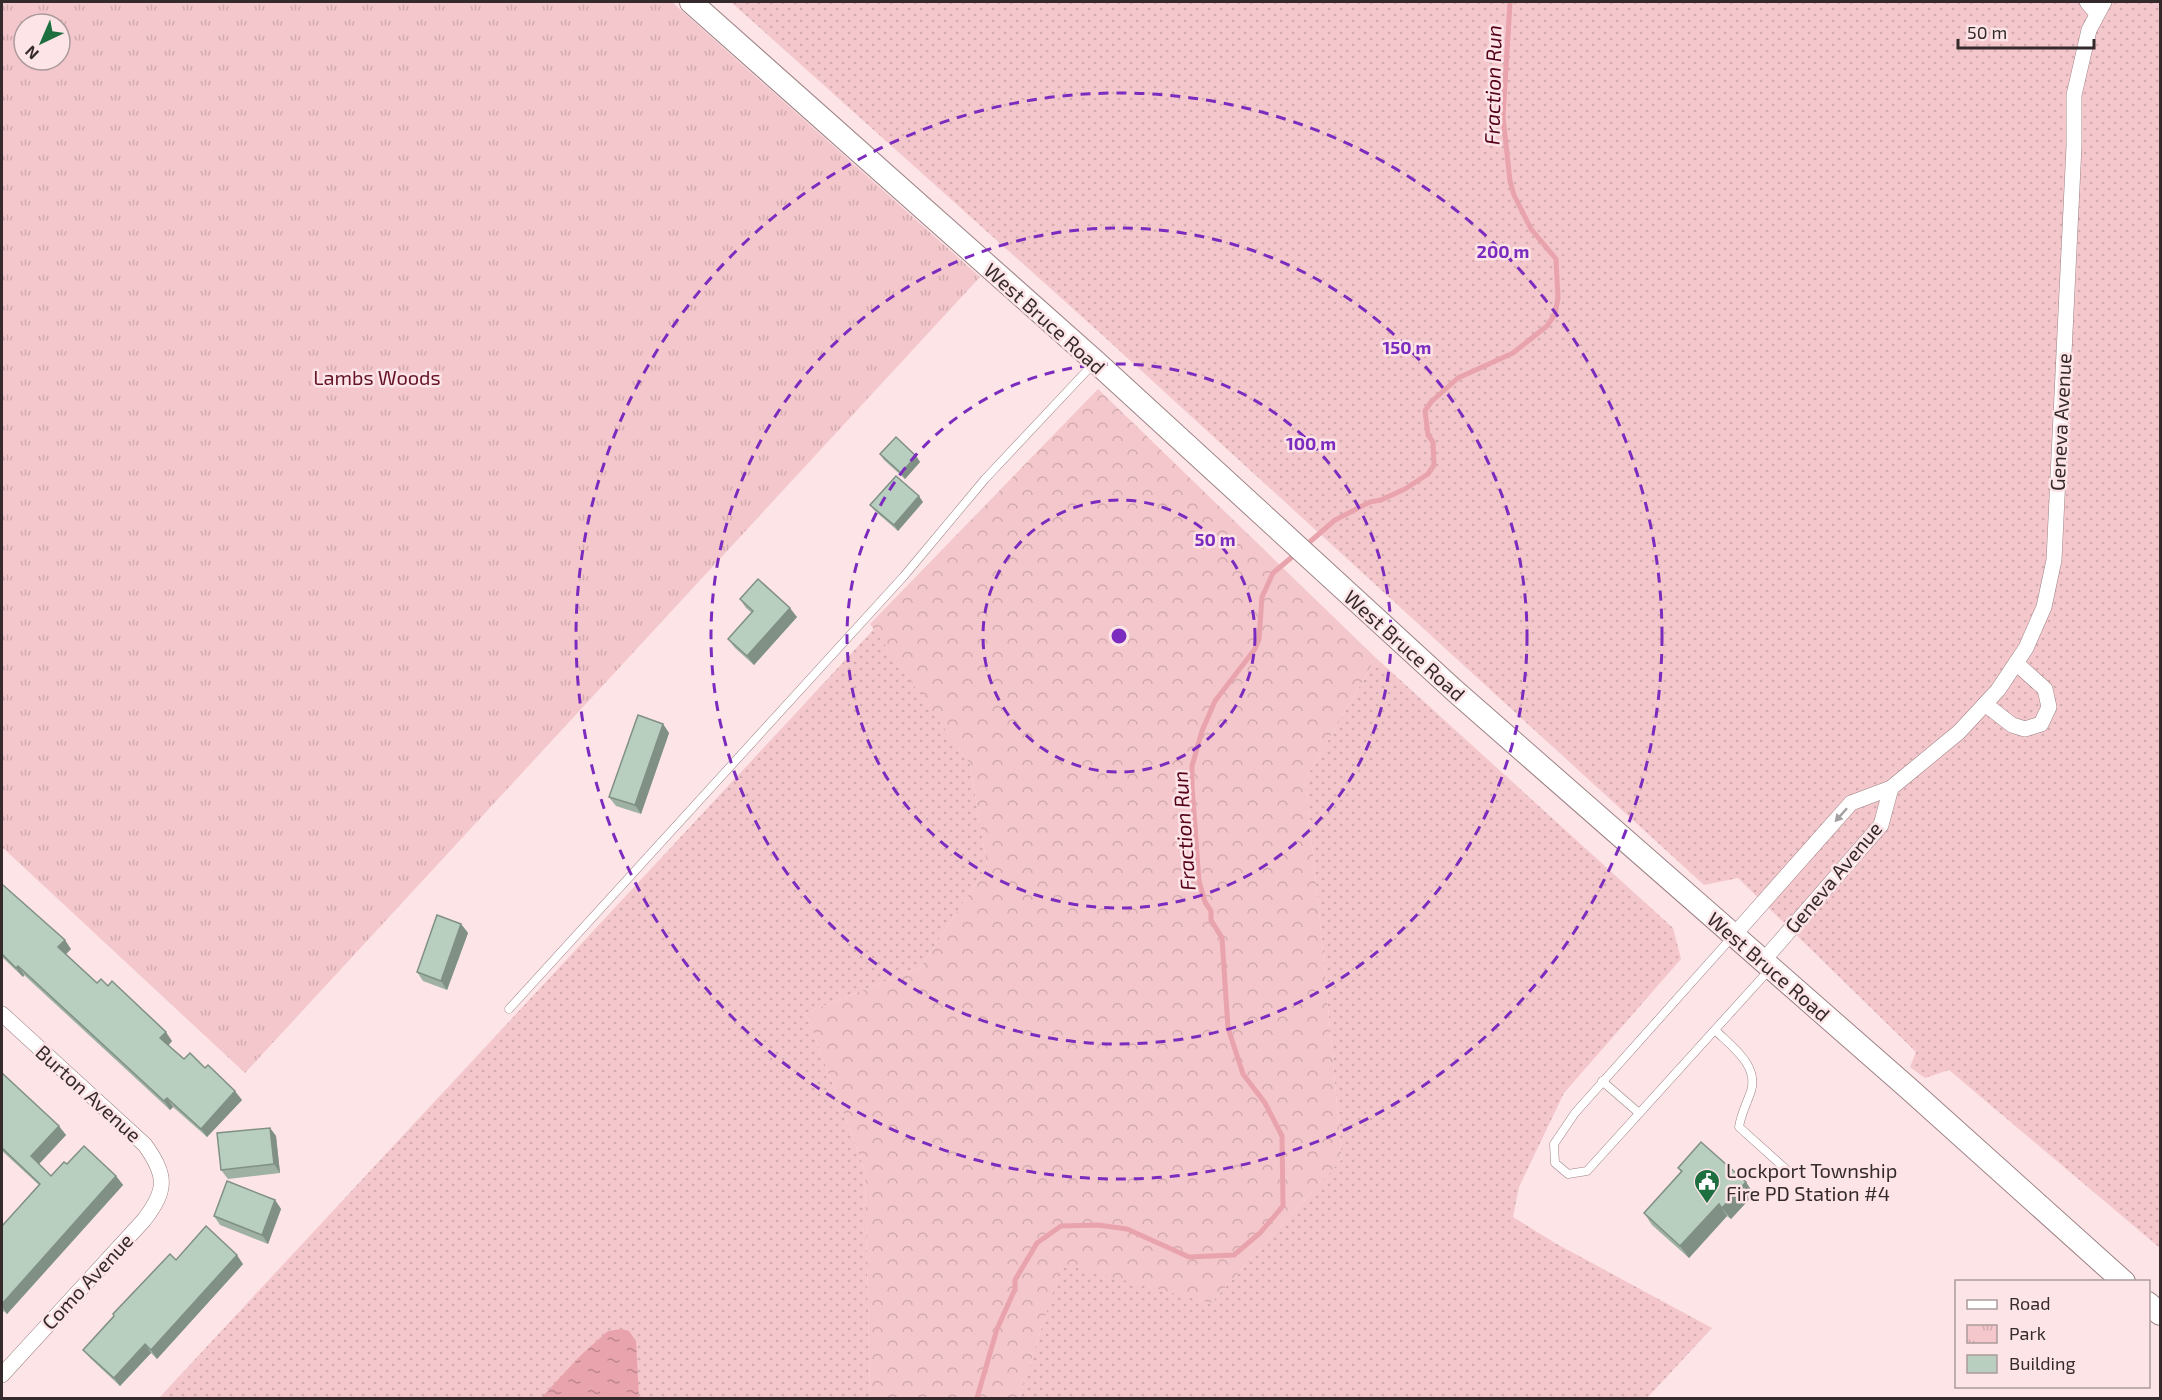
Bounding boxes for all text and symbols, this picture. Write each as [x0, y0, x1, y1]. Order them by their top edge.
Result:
north arrow [12, 12, 72, 72]
scale bar [1958, 12, 2094, 50]
text: 50 m [1967, 21, 2007, 43]
water label: Fraction Run [1478, 25, 1506, 145]
text: N [20, 42, 42, 64]
text: 200 m [1477, 240, 1529, 262]
street label: West Bruce Road [980, 257, 1110, 379]
text: 150 m [1383, 336, 1431, 358]
street label: Geneva Avenue [2044, 352, 2076, 492]
park label: Lambs Woods [313, 365, 441, 389]
text: 100 m [1286, 432, 1336, 454]
text: 50 m [1194, 528, 1236, 550]
street label: West Bruce Road [1340, 584, 1470, 706]
centre of rings [1109, 626, 1129, 646]
water label: Fraction Run [1166, 770, 1200, 892]
one-way arrow [1835, 807, 1848, 822]
street label: Geneva Avenue [1779, 816, 1887, 938]
street label: West Bruce Road [1703, 906, 1835, 1026]
street label: Burton Avenue [31, 1039, 147, 1147]
place label: Lockport Township Fire PD Station #4 [1726, 1158, 1897, 1205]
public building icon: Lockport Township Fire PD Station #4 [1692, 1167, 1722, 1205]
street label: Como Avenue [36, 1228, 138, 1334]
legend [1955, 1280, 2150, 1388]
text: Road [2009, 1292, 2050, 1314]
text: Park [2009, 1322, 2046, 1344]
text: Building [2009, 1352, 2076, 1374]

